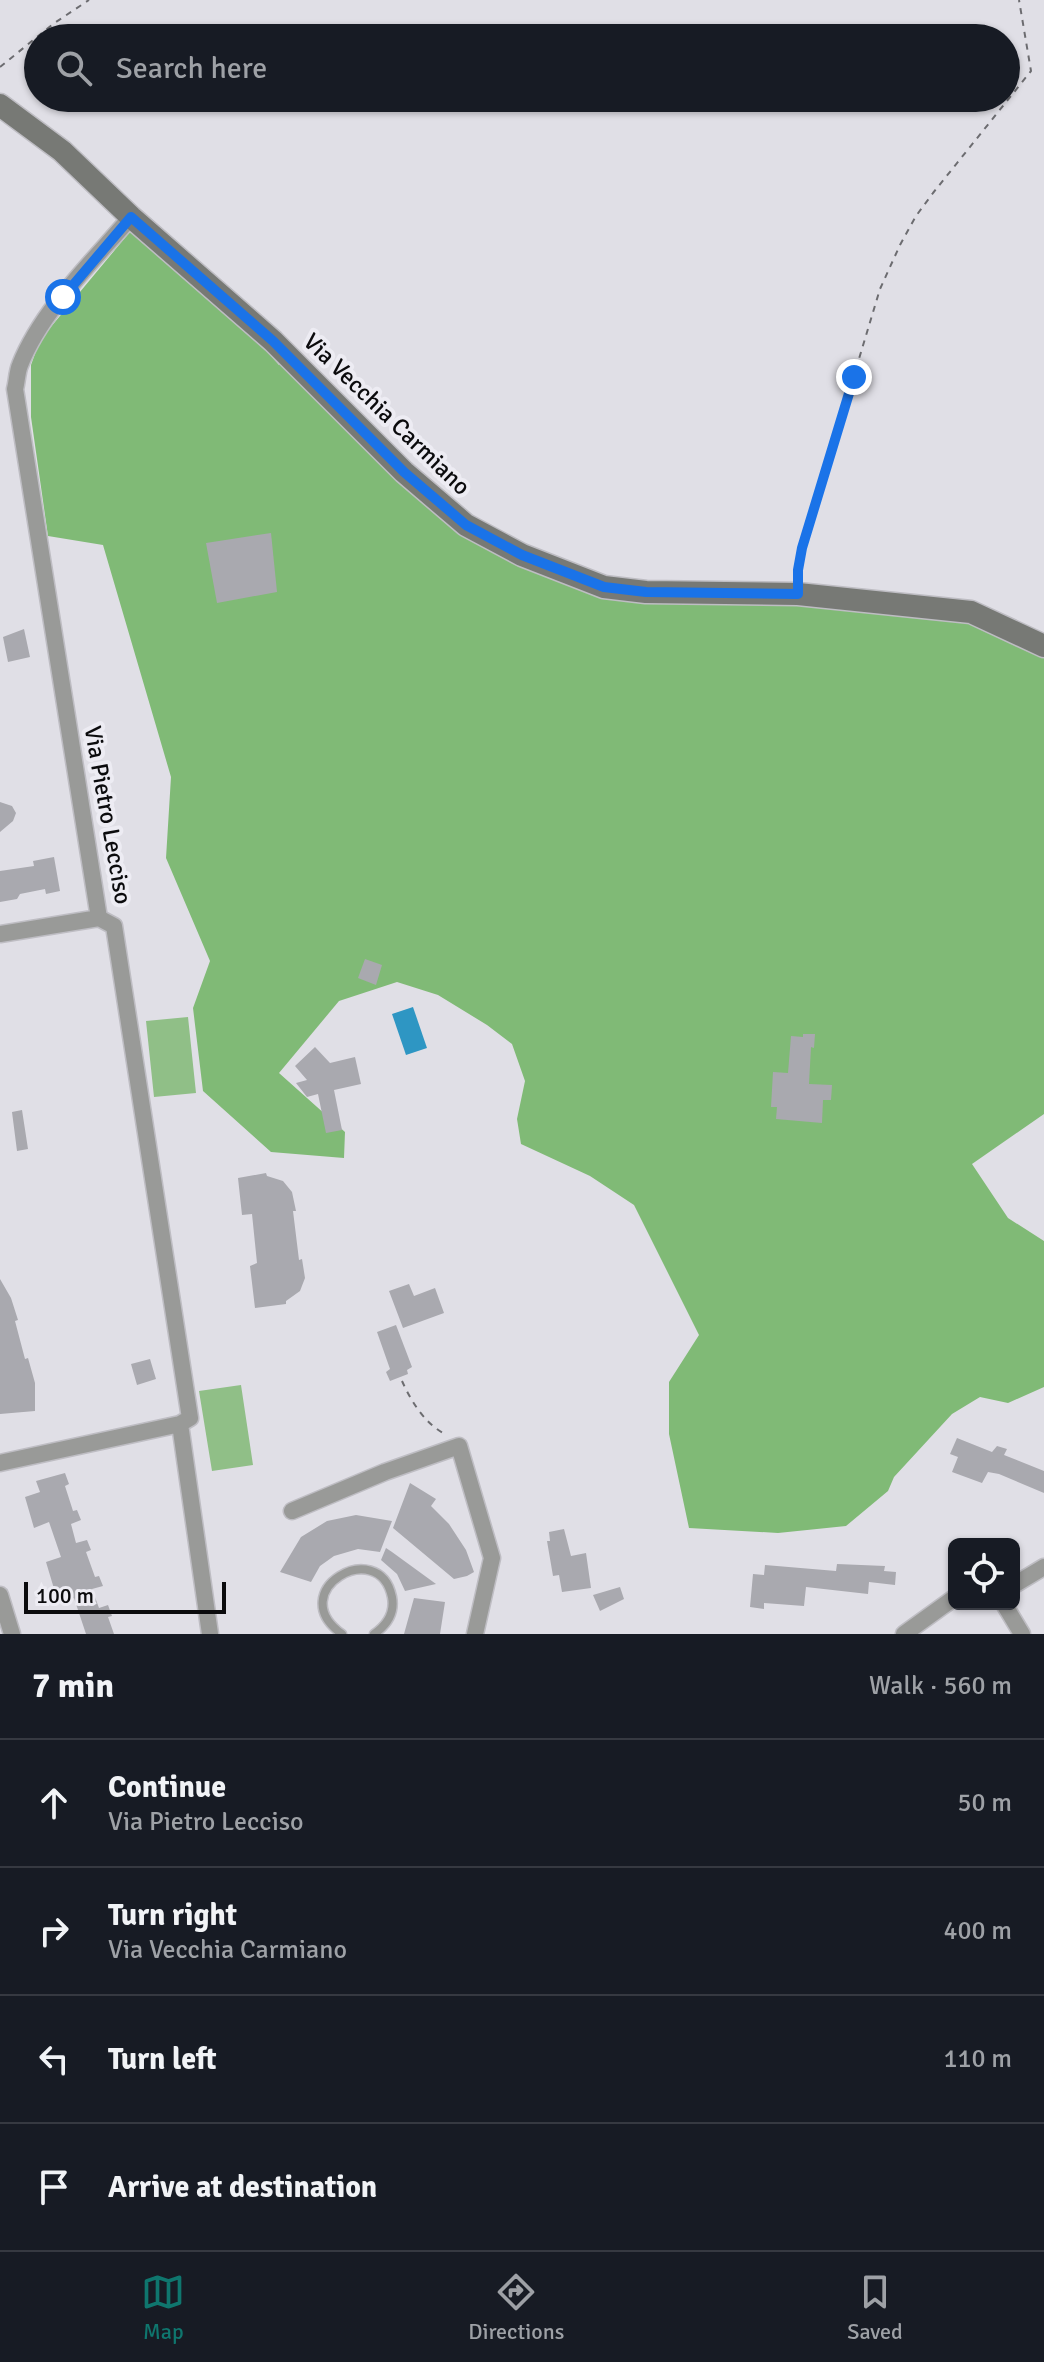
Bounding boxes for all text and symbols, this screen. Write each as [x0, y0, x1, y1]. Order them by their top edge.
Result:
search box [24, 24, 1020, 112]
icon: search [52, 46, 96, 90]
text: Search here [116, 50, 267, 87]
route start [45, 279, 81, 315]
street label: Via Vecchia Carmiano [297, 327, 477, 501]
route end [836, 359, 872, 395]
street label: Via Pietro Lecciso [78, 723, 138, 907]
map controls [948, 1538, 1020, 1610]
button: locate [948, 1538, 1020, 1610]
scale bar [24, 1578, 226, 1614]
text: 100 m [36, 1582, 94, 1609]
text: 7 min [32, 1665, 114, 1707]
text: Walk · 560 m [869, 1670, 1012, 1702]
text: Continue [108, 1769, 226, 1806]
icon: ahead [32, 1781, 76, 1825]
text: 50 m [957, 1787, 1012, 1819]
text: Via Pietro Lecciso [108, 1806, 304, 1838]
text: Turn right [108, 1897, 237, 1934]
icon: right [32, 1909, 76, 1953]
text: 400 m [943, 1915, 1012, 1947]
text: Via Vecchia Carmiano [108, 1934, 347, 1966]
icon: left [32, 2037, 76, 2081]
text: Turn left [108, 2041, 217, 2078]
text: 110 m [943, 2043, 1012, 2075]
icon: arrive [32, 2165, 76, 2209]
text: Arrive at destination [108, 2169, 377, 2206]
tab: Map [141, 2270, 185, 2345]
tab: Directions [468, 2270, 564, 2345]
tab: Saved [847, 2270, 903, 2345]

